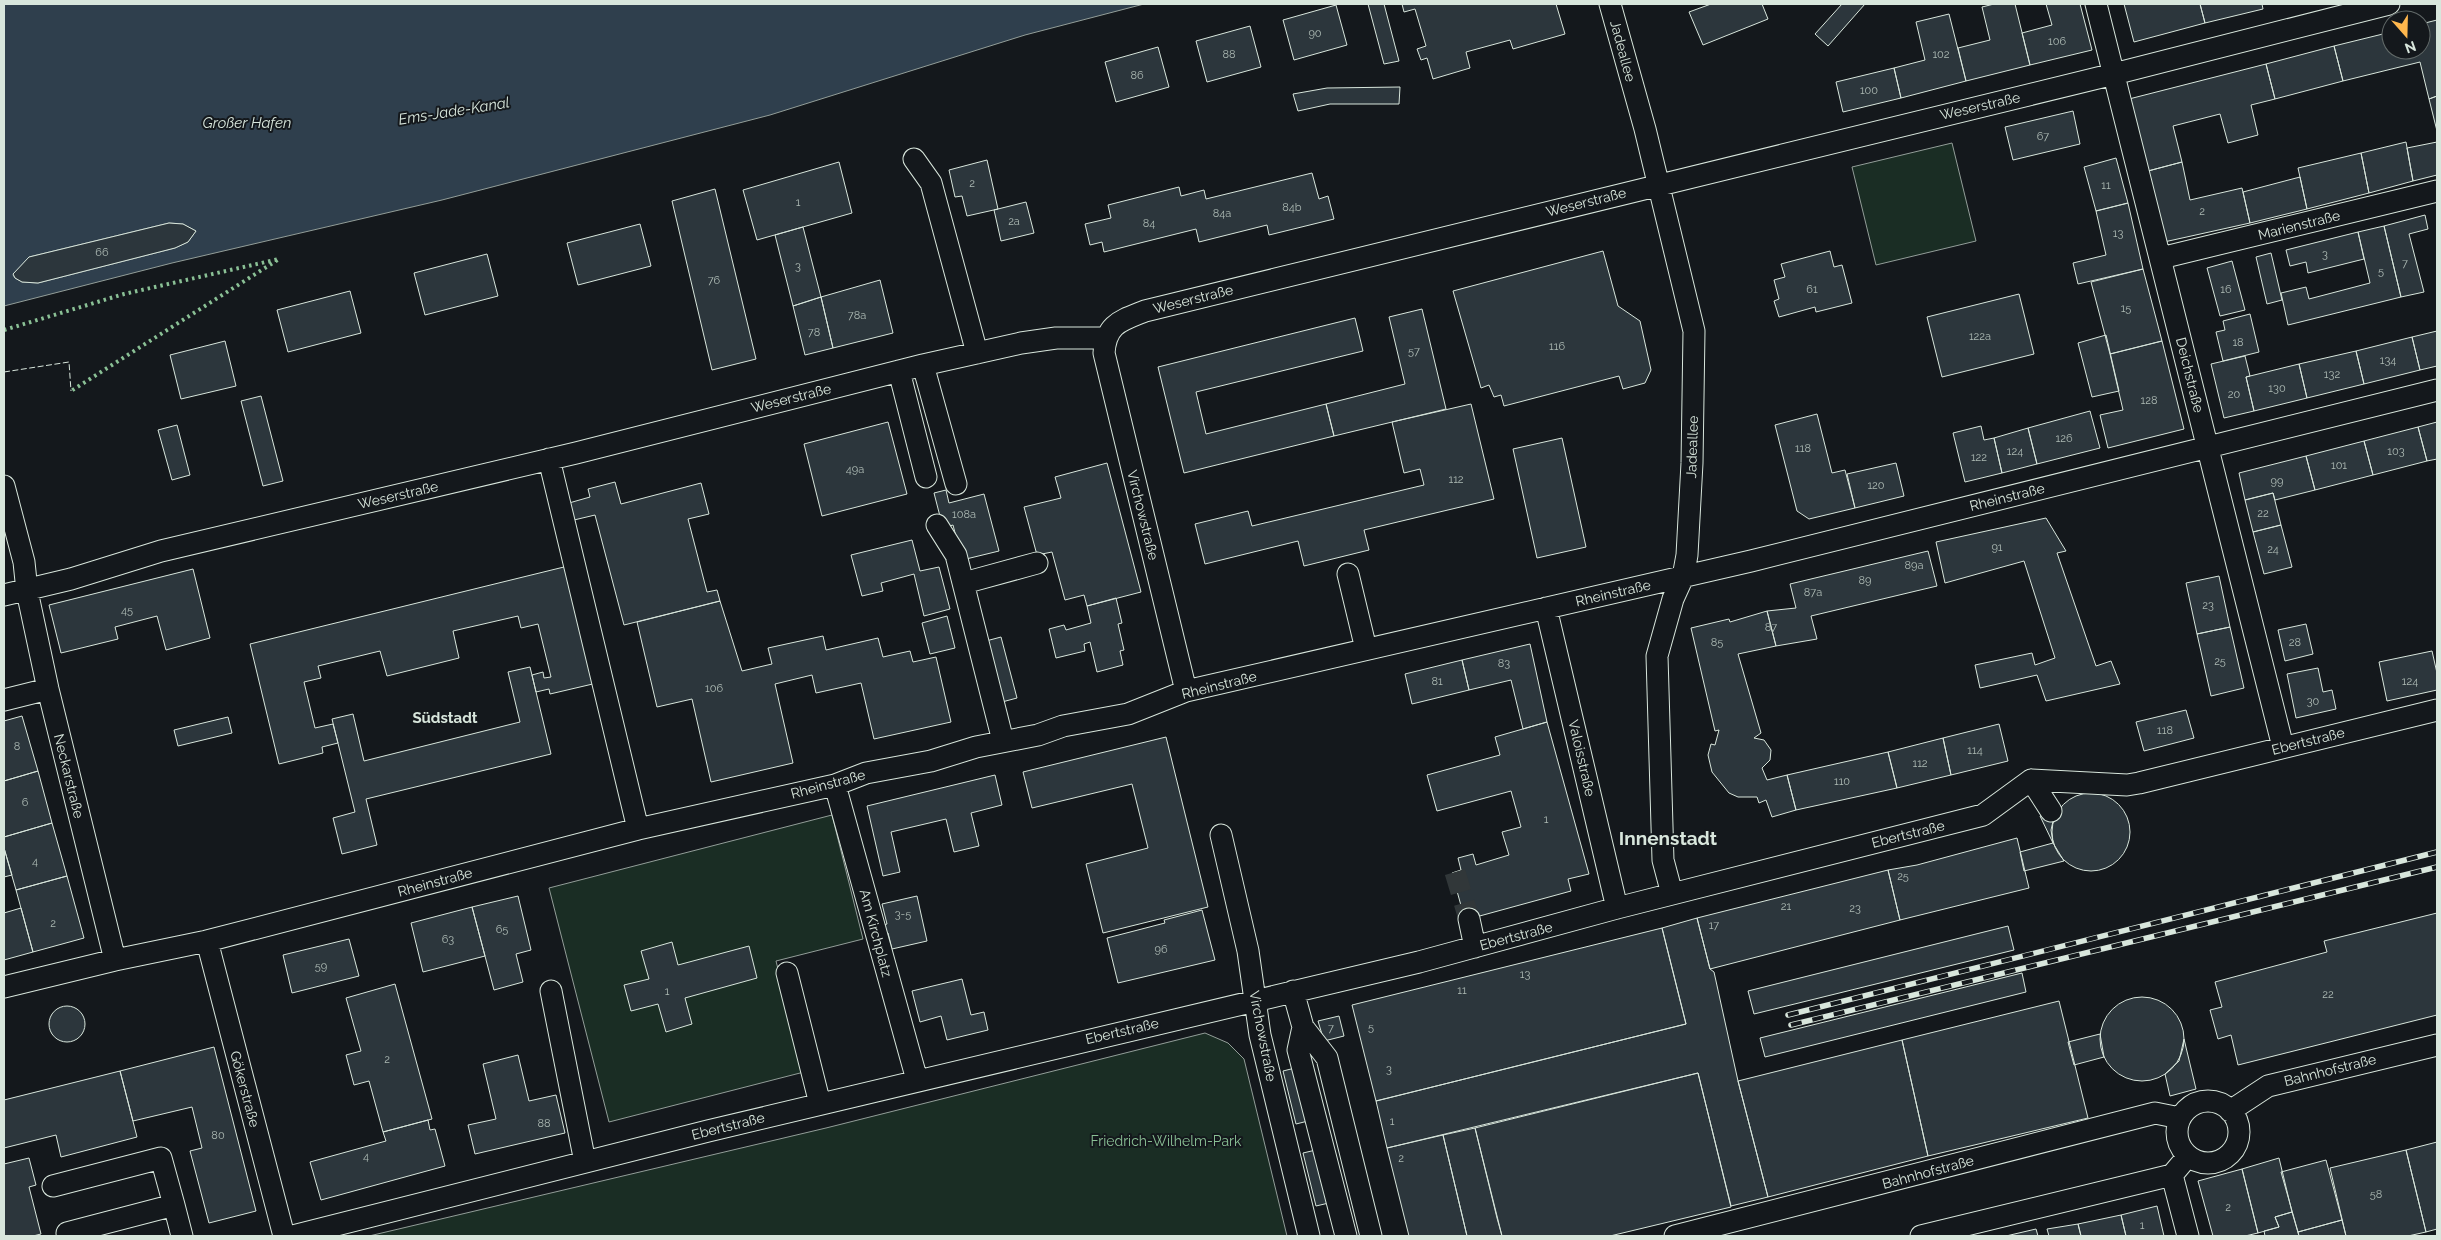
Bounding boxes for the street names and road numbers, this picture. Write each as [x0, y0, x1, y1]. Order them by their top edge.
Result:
street label: Jadeallee [1607, 19, 1639, 83]
street label: Weserstraße [1938, 89, 2022, 123]
street label: Weserstraße [1544, 184, 1628, 220]
street label: Marienstraße [2256, 207, 2342, 243]
street label: Weserstraße [1151, 281, 1235, 317]
street label: Deichstraße [2173, 336, 2207, 414]
street label: Weserstraße [749, 380, 833, 416]
street label: Jadeallee [1683, 415, 1701, 479]
street label: Virchowstraße [1124, 468, 1162, 562]
street label: Weserstraße [356, 478, 440, 512]
street label: Rheinstraße [1968, 480, 2046, 514]
street label: Rheinstraße [1574, 577, 1652, 609]
street label: Rheinstraße [1180, 668, 1258, 702]
street label: Valoisstraße [1565, 718, 1599, 798]
street label: Ebertstraße [2270, 724, 2346, 758]
street label: Neckarstraße [51, 732, 87, 820]
street label: Rheinstraße [789, 766, 867, 802]
street label: Ebertstraße [1870, 817, 1946, 851]
street label: Rheinstraße [396, 864, 474, 900]
street label: Am Kirchplatz [857, 887, 895, 979]
street label: Ebertstraße [1478, 919, 1554, 953]
street label: Virchowstraße [1246, 989, 1280, 1083]
street label: Ebertstraße [1084, 1015, 1160, 1047]
street label: Gökerstraße [227, 1049, 263, 1129]
street label: Bahnhofstraße [2282, 1051, 2378, 1089]
street label: Ebertstraße [690, 1109, 766, 1143]
street label: Bahnhofstraße [1880, 1152, 1976, 1192]

